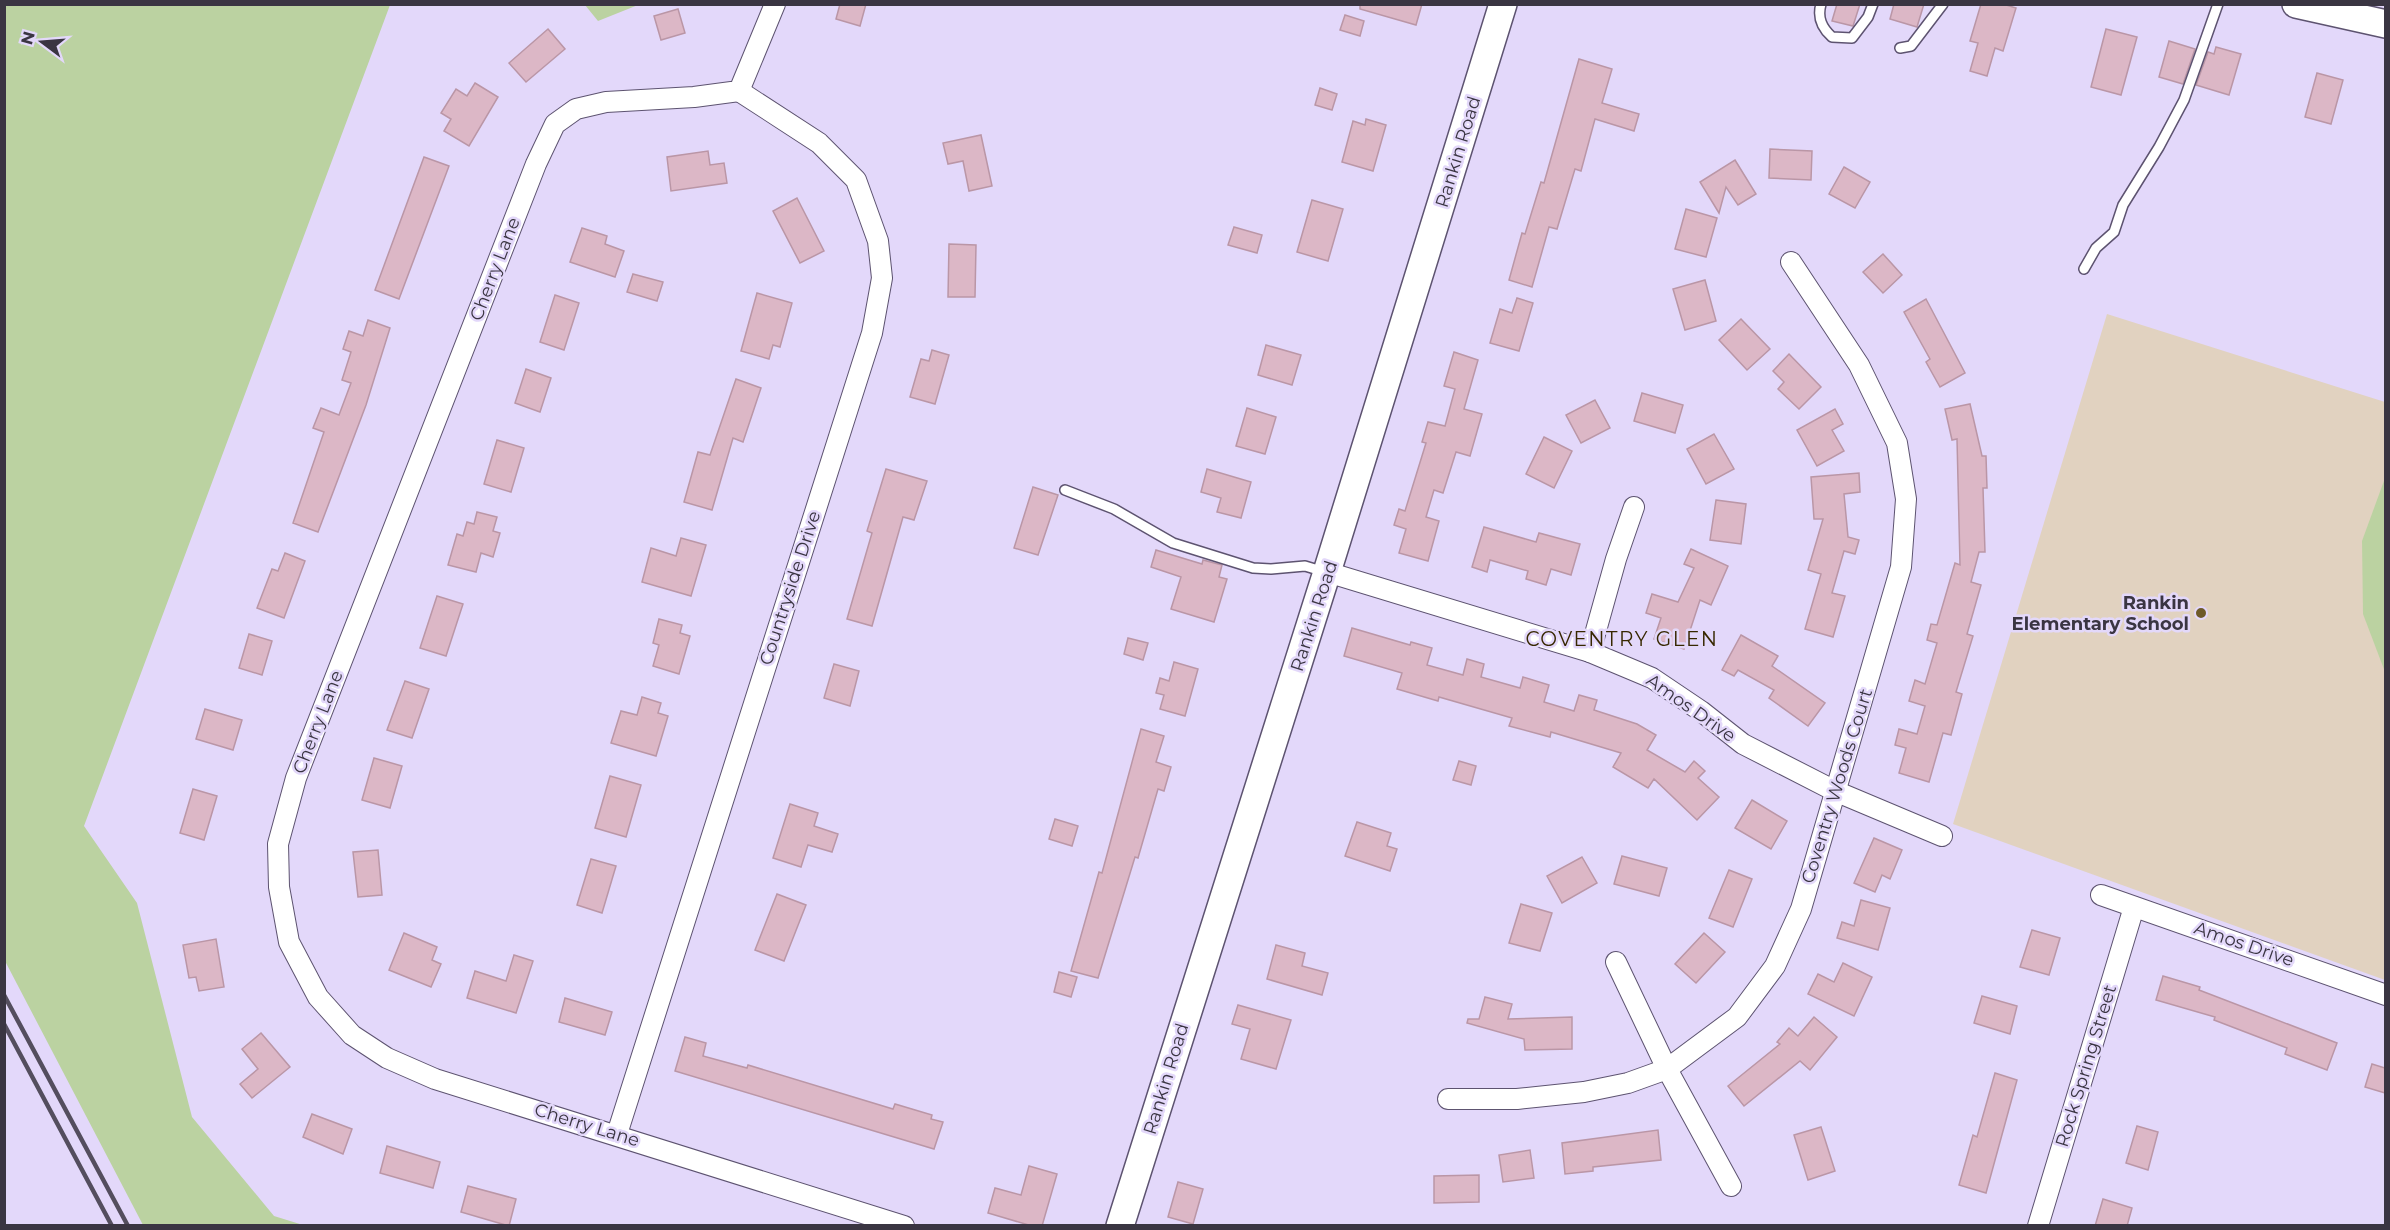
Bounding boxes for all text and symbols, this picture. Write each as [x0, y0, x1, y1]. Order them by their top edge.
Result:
north arrow [12, 12, 72, 72]
text: N [17, 29, 39, 47]
street label: Rankin Road [1431, 94, 1485, 210]
street label: Cherry Lane [465, 214, 525, 324]
street label: Countryside Drive [755, 508, 825, 668]
street label: Rankin Road [1286, 558, 1342, 674]
place label: Rankin Elementary School [2012, 592, 2189, 635]
marker: Rankin Elementary School [2194, 606, 2208, 620]
district label: COVENTRY GLEN [1525, 627, 1719, 651]
street label: Cherry Lane [288, 667, 348, 777]
street label: Amos Drive [1642, 669, 1740, 747]
street label: Coventry Woods Court [1797, 686, 1877, 886]
street label: Amos Drive [2191, 917, 2297, 971]
street label: Rock Spring Street [2051, 982, 2121, 1150]
street label: Rankin Road [1139, 1021, 1193, 1137]
street label: Cherry Lane [532, 1099, 642, 1151]

